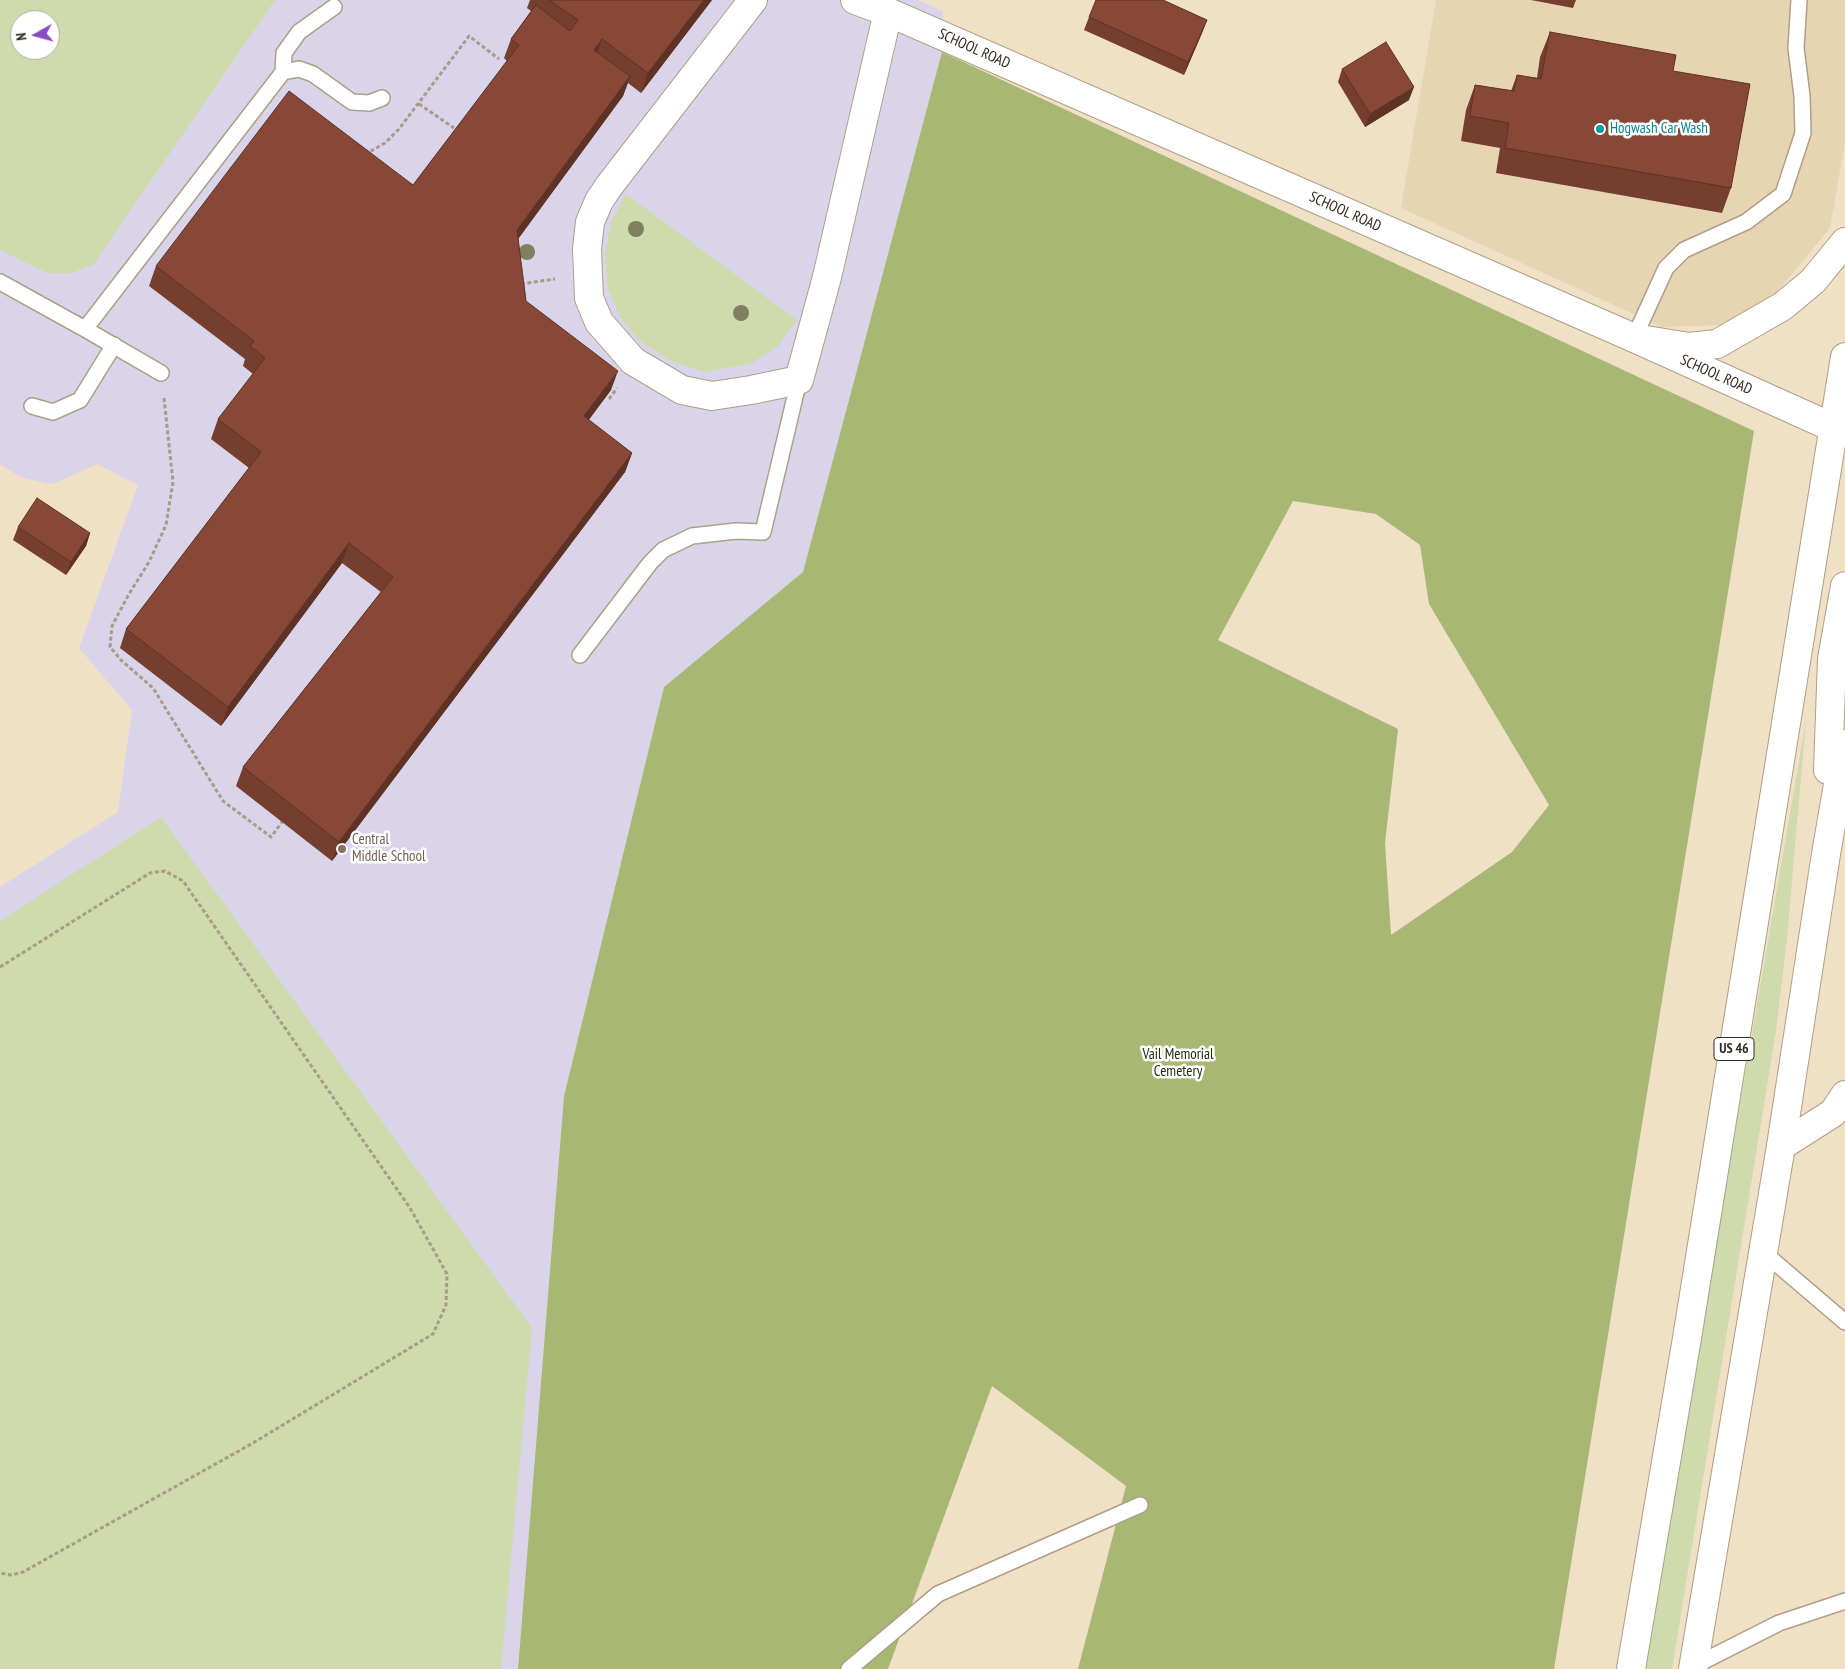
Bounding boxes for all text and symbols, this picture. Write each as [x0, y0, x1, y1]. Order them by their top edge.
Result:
north arrow [10, 10, 60, 60]
street label: SCHOOL ROAD [935, 25, 1013, 73]
text: N [12, 32, 30, 42]
place label: Hogwash Car Wash [1610, 120, 1708, 138]
marker: Hogwash Car Wash [1594, 123, 1606, 135]
street label: SCHOOL ROAD [1306, 188, 1384, 236]
street label: SCHOOL ROAD [1677, 351, 1755, 399]
place label: Central Middle School [352, 831, 425, 866]
marker: Central Middle School [336, 843, 348, 855]
road number: US 46 [1714, 1038, 1754, 1060]
park label: Vail Memorial Cemetery [1142, 1046, 1214, 1081]

